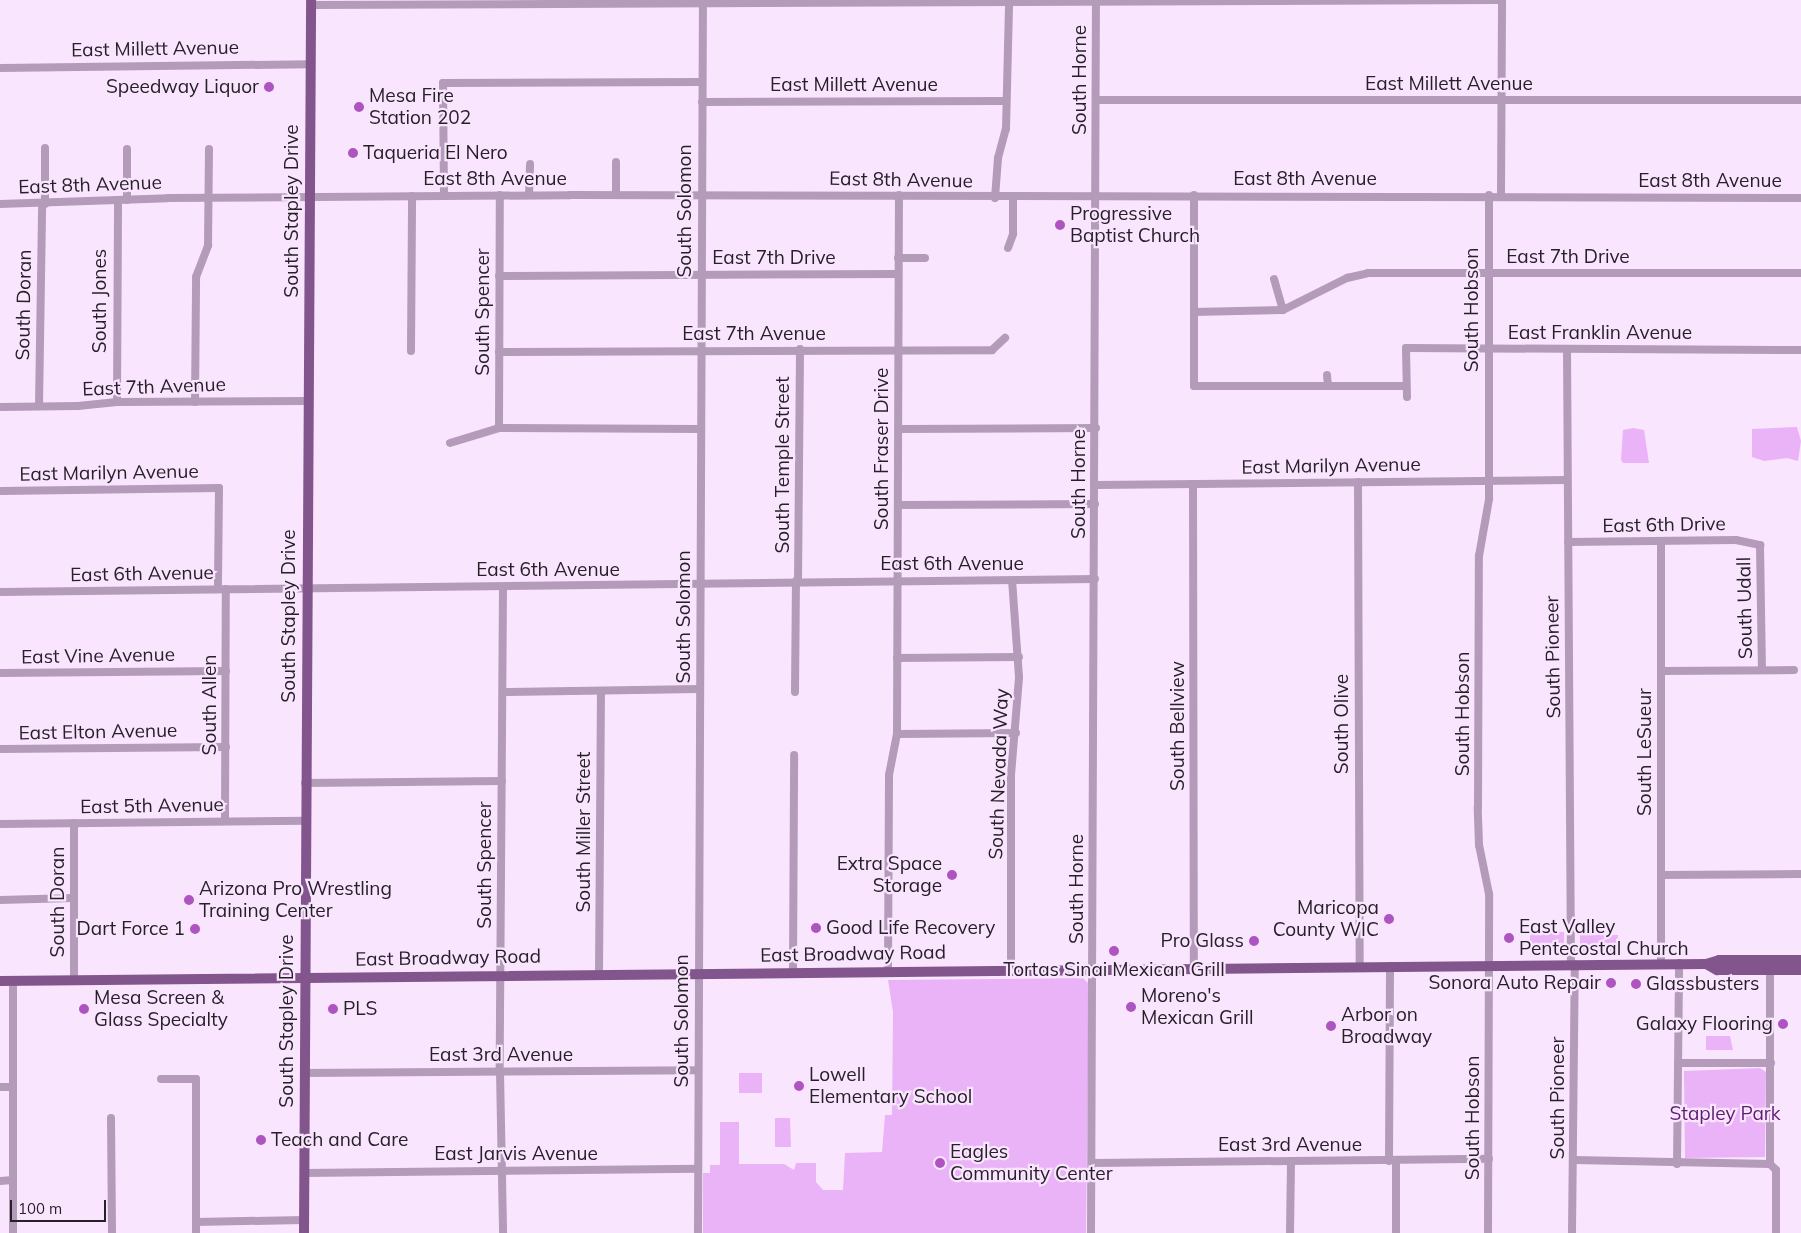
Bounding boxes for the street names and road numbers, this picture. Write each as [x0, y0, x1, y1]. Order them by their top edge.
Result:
street label: South Horne [1069, 25, 1091, 135]
street label: East Millett Avenue [71, 36, 239, 62]
street label: East Millett Avenue [1365, 73, 1533, 95]
street label: East Millett Avenue [770, 74, 938, 96]
street label: South Stapley Drive [281, 124, 303, 298]
street label: South Solomon [674, 144, 696, 278]
street label: East 8th Avenue [829, 167, 973, 193]
street label: East 8th Avenue [423, 168, 567, 190]
street label: East 8th Avenue [1233, 168, 1377, 190]
street label: East 8th Avenue [1638, 170, 1782, 192]
street label: East 8th Avenue [18, 171, 162, 199]
street label: East 7th Drive [1506, 246, 1630, 268]
street label: East 7th Drive [712, 247, 836, 269]
street label: South Spencer [472, 248, 494, 376]
street label: South Hobson [1461, 248, 1483, 372]
street label: South Doran [12, 249, 36, 361]
street label: South Jones [89, 249, 111, 353]
street label: East Franklin Avenue [1508, 322, 1692, 344]
street label: East 7th Avenue [682, 323, 826, 345]
street label: South Fraser Drive [871, 368, 893, 530]
street label: East 7th Avenue [82, 373, 226, 401]
street label: South Temple Street [772, 376, 794, 554]
street label: South Horne [1068, 429, 1090, 539]
street label: East Marilyn Avenue [1241, 453, 1421, 479]
street label: East Marilyn Avenue [19, 460, 199, 486]
street label: East 6th Drive [1602, 513, 1726, 537]
street label: South Stapley Drive [278, 529, 300, 703]
street label: South Solomon [673, 550, 695, 684]
street label: East 6th Avenue [880, 553, 1024, 575]
street label: South Udall [1733, 557, 1757, 659]
street label: East 6th Avenue [476, 559, 620, 581]
street label: East 6th Avenue [70, 561, 214, 587]
street label: South Pioneer [1541, 595, 1565, 719]
street label: East Vine Avenue [21, 643, 175, 669]
street label: South Hobson [1452, 652, 1474, 776]
street label: South Allen [199, 655, 221, 755]
street label: South Bellview [1167, 661, 1189, 791]
street label: South Olive [1331, 674, 1353, 774]
street label: South Nevada Way [985, 688, 1013, 860]
street label: South LeSueur [1634, 688, 1656, 816]
street label: East Elton Avenue [18, 719, 178, 745]
street label: South Miller Street [573, 752, 595, 912]
street label: East 5th Avenue [80, 793, 224, 819]
street label: South Spencer [474, 801, 496, 929]
street label: South Horne [1066, 834, 1088, 944]
street label: South Doran [47, 847, 69, 957]
street label: South Stapley Drive [276, 934, 298, 1108]
street label: East Broadway Road [760, 941, 946, 967]
street label: East Broadway Road [355, 945, 541, 971]
street label: South Solomon [671, 954, 693, 1088]
street label: South Pioneer [1547, 1037, 1569, 1159]
street label: East 3rd Avenue [429, 1044, 573, 1066]
street label: South Hobson [1462, 1056, 1484, 1180]
street label: East 3rd Avenue [1218, 1134, 1362, 1156]
street label: East Jarvis Avenue [434, 1143, 598, 1165]

